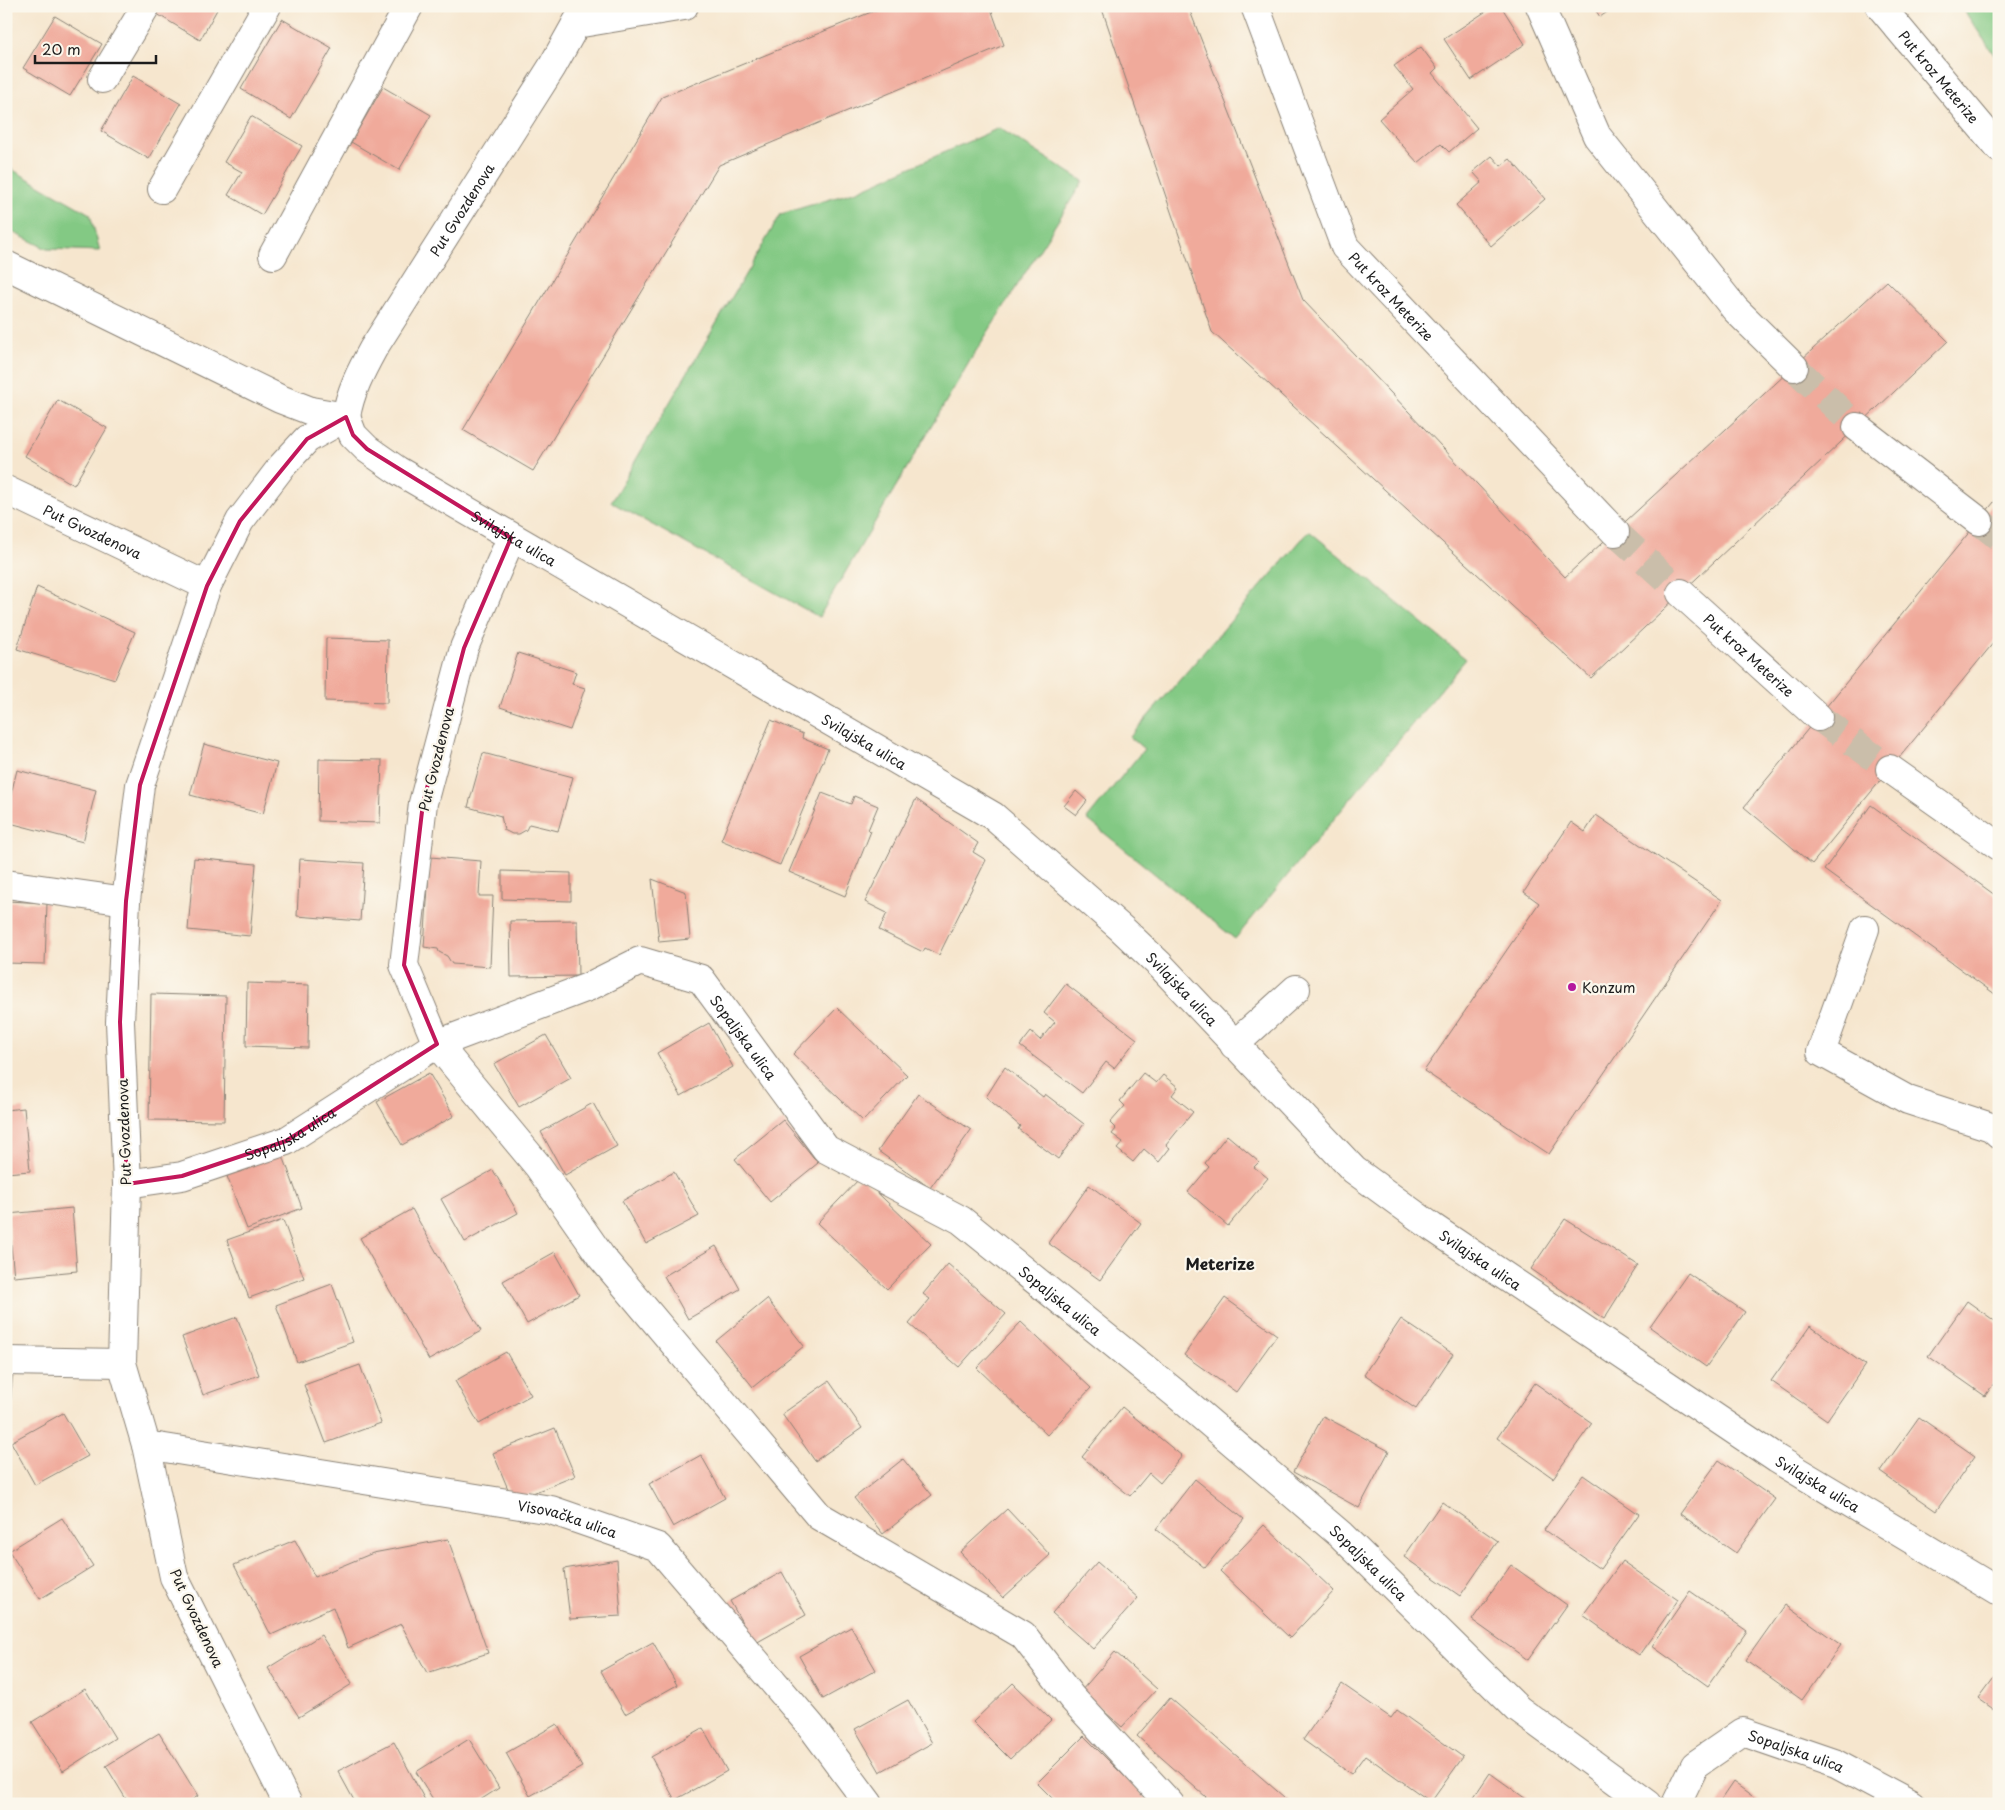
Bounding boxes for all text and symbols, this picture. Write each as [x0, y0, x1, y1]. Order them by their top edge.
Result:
street label: Put kroz Meterize [1894, 25, 1984, 128]
scale bar [35, 32, 156, 64]
text: 20 m [42, 37, 81, 60]
street label: Put Gvozdenova [424, 158, 499, 260]
street label: Put kroz Meterize [1344, 247, 1439, 345]
street label: Put Gvozdenova [40, 499, 146, 564]
street label: Svilajska ulica [468, 505, 561, 571]
street label: Put kroz Meterize [1699, 608, 1799, 701]
street label: Put Gvozdenova [413, 704, 459, 813]
street label: Svilajska ulica [818, 708, 911, 774]
street label: Svilajska ulica [1142, 947, 1223, 1030]
place label: Konzum [1582, 977, 1635, 998]
marker: Konzum [1566, 981, 1578, 993]
street label: Sopaljska ulica [705, 990, 782, 1084]
street label: Put Gvozdenova [112, 1078, 136, 1186]
street label: Sopaljska ulica [241, 1101, 340, 1165]
street label: Svilajska ulica [1435, 1224, 1526, 1295]
district label: Meterize [1185, 1251, 1255, 1275]
street label: Sopaljska ulica [1014, 1260, 1106, 1340]
street label: Svilajska ulica [1772, 1450, 1864, 1517]
street label: Visovačka ulica [516, 1494, 620, 1543]
street label: Sopaljska ulica [1325, 1520, 1412, 1605]
street label: Put Gvozdenova [165, 1565, 229, 1671]
street label: Sopaljska ulica [1745, 1724, 1849, 1777]

